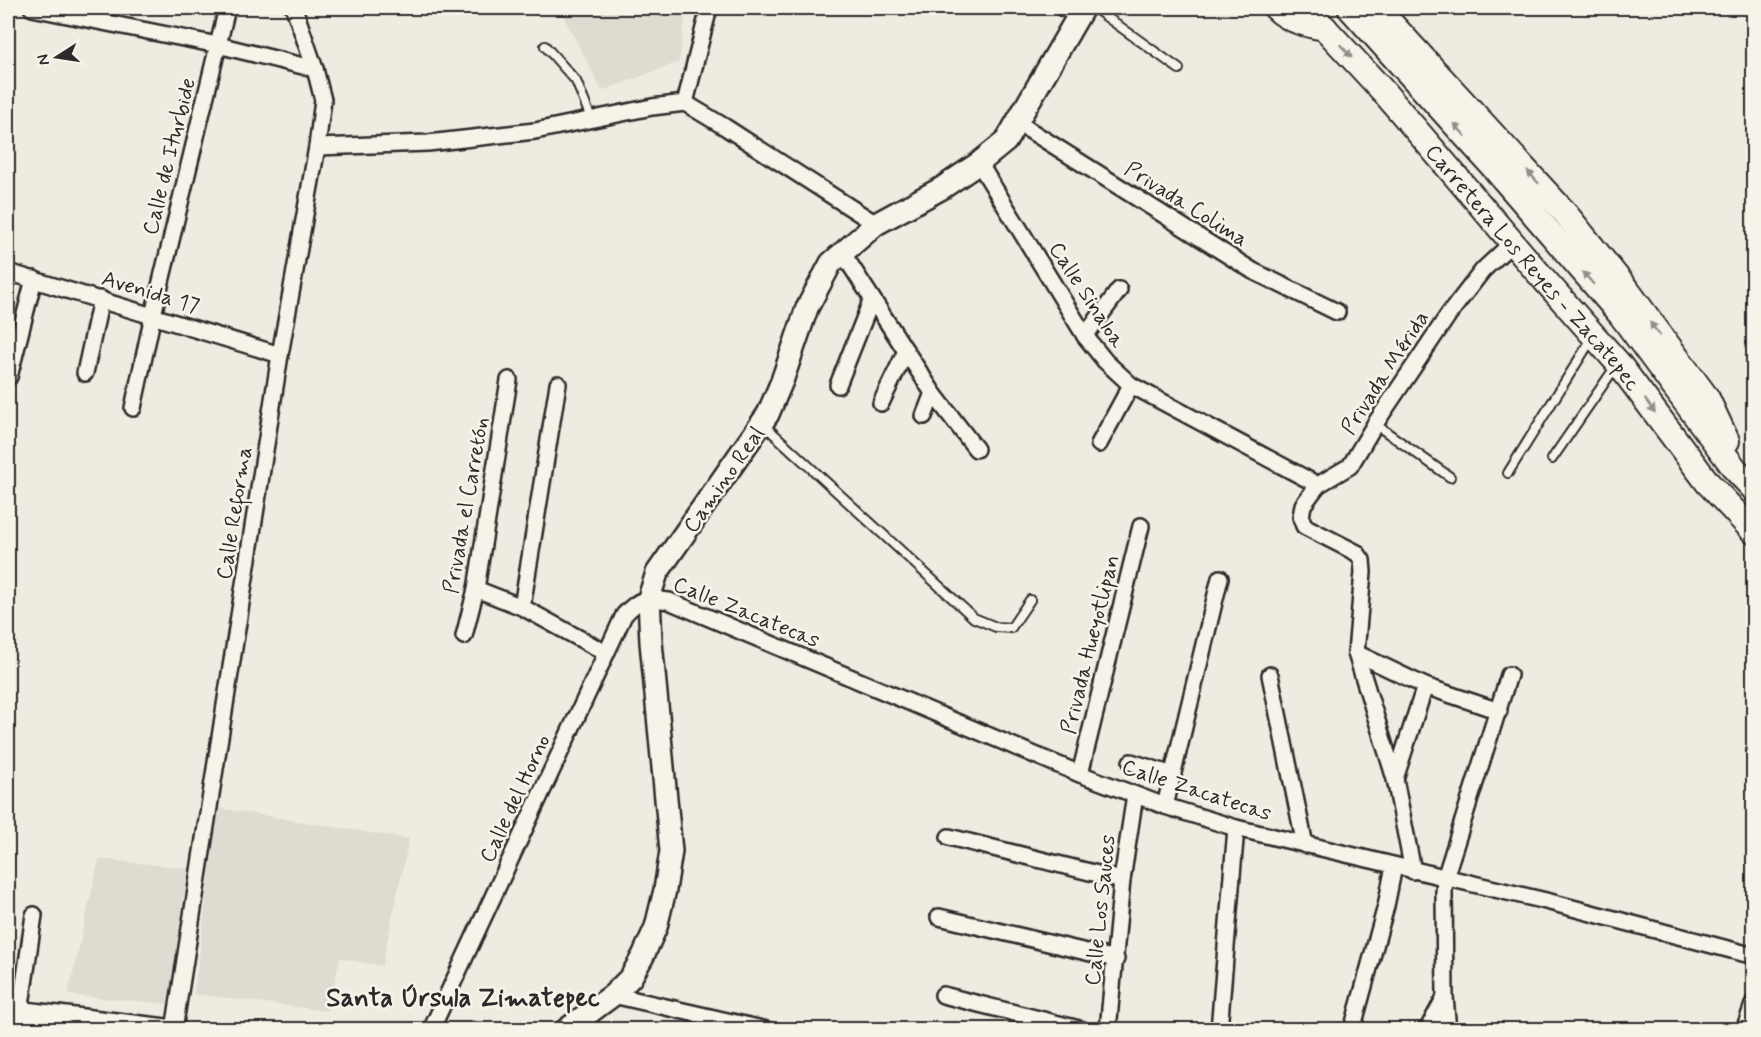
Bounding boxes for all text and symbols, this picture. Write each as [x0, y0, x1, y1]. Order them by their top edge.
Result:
north arrow [27, 27, 87, 87]
one-way arrow [1339, 43, 1353, 58]
text: N [32, 52, 55, 67]
street label: Calle de Iturbide [137, 75, 203, 238]
one-way arrow [1454, 123, 1467, 138]
street label: Carretera Los Reyes - Zacatepec [1419, 139, 1646, 397]
street label: Privada Colima [1119, 156, 1253, 254]
one-way arrow [1526, 170, 1540, 185]
street label: Calle Sinaloa [1042, 237, 1131, 354]
street label: Avenida 17 [98, 265, 203, 321]
one-way arrow [1581, 270, 1595, 285]
street label: Privada Mérida [1335, 306, 1436, 440]
one-way arrow [1649, 322, 1661, 338]
one-way arrow [1644, 397, 1656, 413]
street label: Privada el Carretón [438, 415, 496, 596]
street label: Camino Real [678, 421, 772, 539]
street label: Calle Reforma [211, 445, 261, 582]
street label: Privada Hueyotlipan [1055, 552, 1127, 737]
street label: Calle Zacatecas [669, 571, 824, 655]
street label: Calle del Horno [474, 730, 558, 867]
street label: Calle Zacatecas [1118, 754, 1275, 828]
street label: Calle Los Sauces [1079, 833, 1123, 987]
district label: Santa Úrsula Zimatepec [326, 982, 600, 1016]

